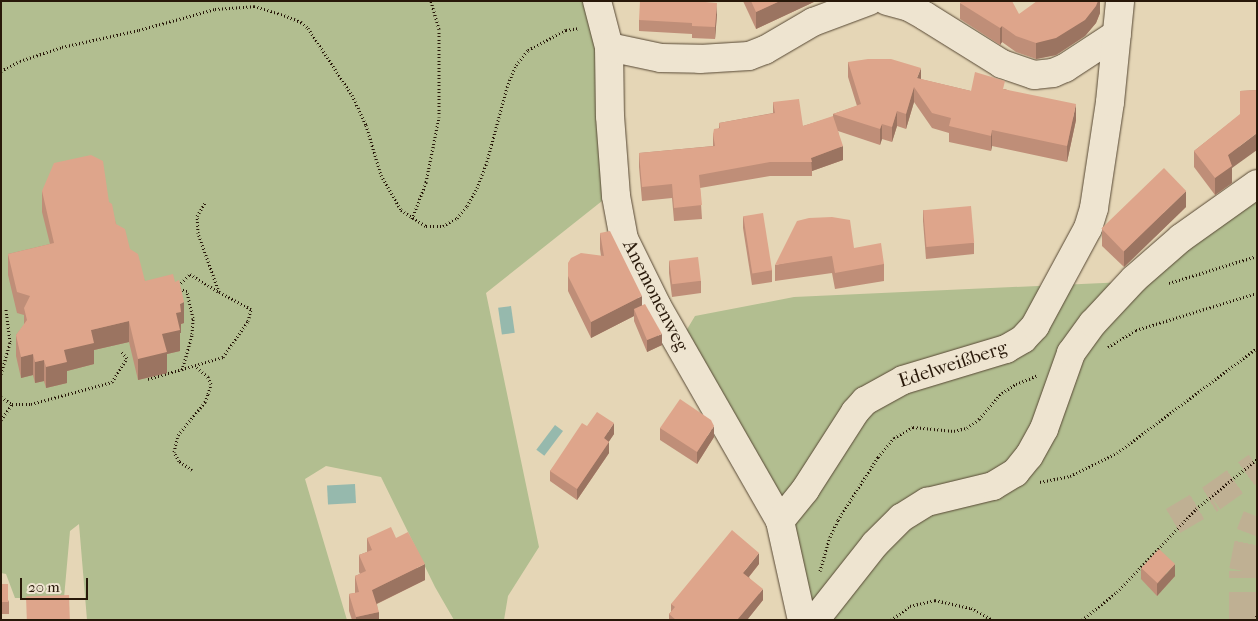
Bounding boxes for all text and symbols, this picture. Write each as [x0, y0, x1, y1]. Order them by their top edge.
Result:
street label: Anemonenweg [617, 236, 693, 356]
street label: Edelweißberg [896, 337, 1010, 393]
scale bar [22, 568, 90, 600]
text: 20 m [28, 578, 60, 596]

